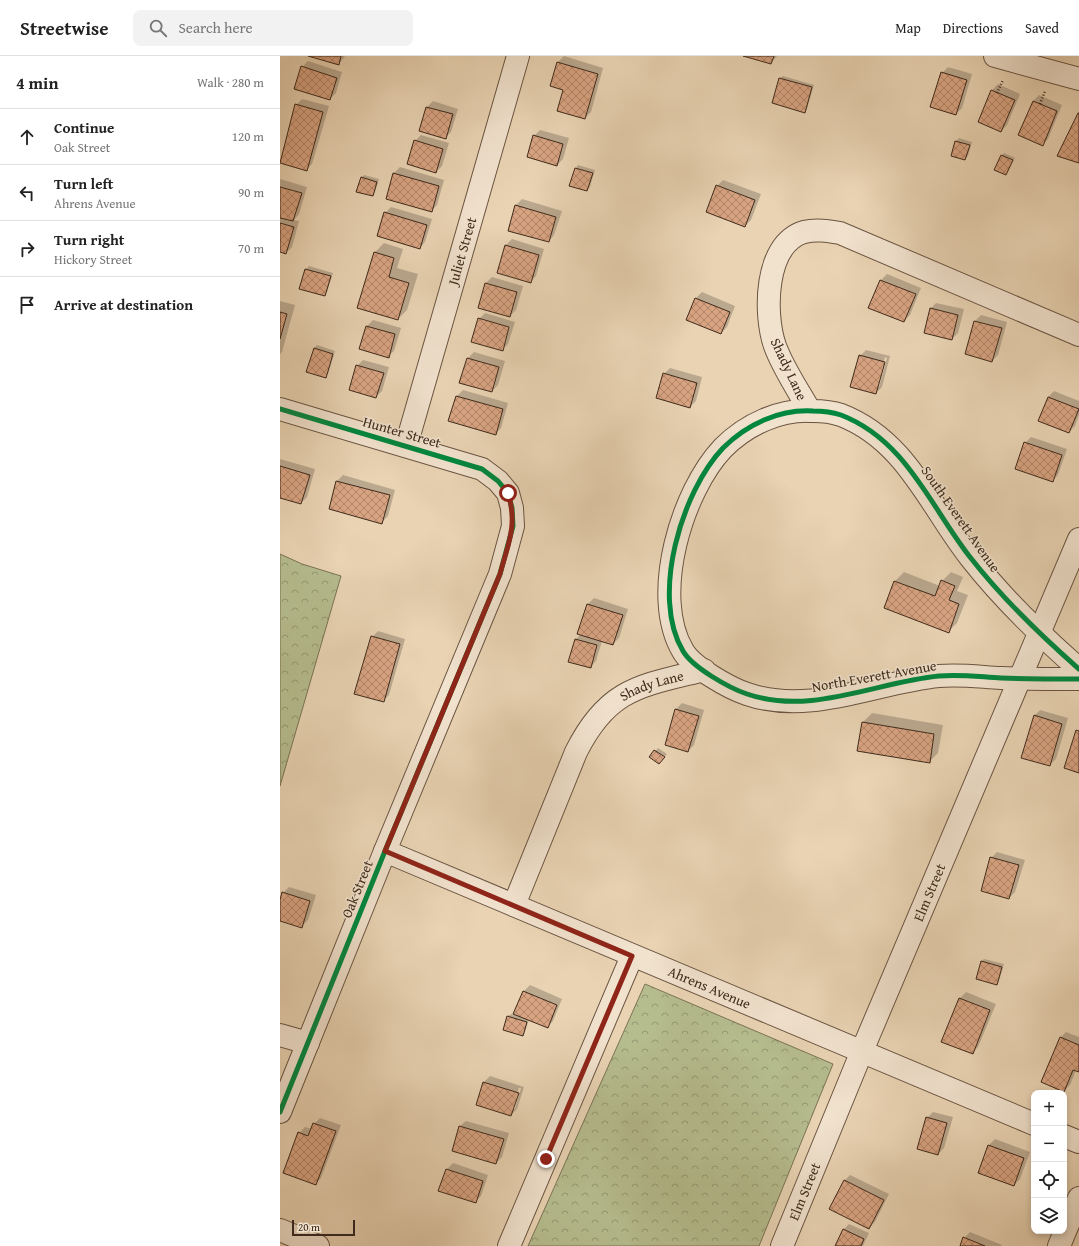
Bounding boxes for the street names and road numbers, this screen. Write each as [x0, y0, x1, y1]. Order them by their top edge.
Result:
street label: Juliet Street [442, 214, 481, 289]
street label: Shady Lane [766, 335, 812, 404]
street label: Hunter Street [361, 411, 444, 453]
street label: South Everett Avenue [917, 462, 1006, 577]
street label: North Everett Avenue [810, 655, 938, 697]
street label: Shady Lane [616, 665, 686, 706]
street label: Oak Street [336, 857, 378, 921]
street label: Elm Street [908, 860, 950, 924]
street label: Ahrens Avenue [665, 961, 754, 1014]
street label: Elm Street [784, 1159, 825, 1223]

